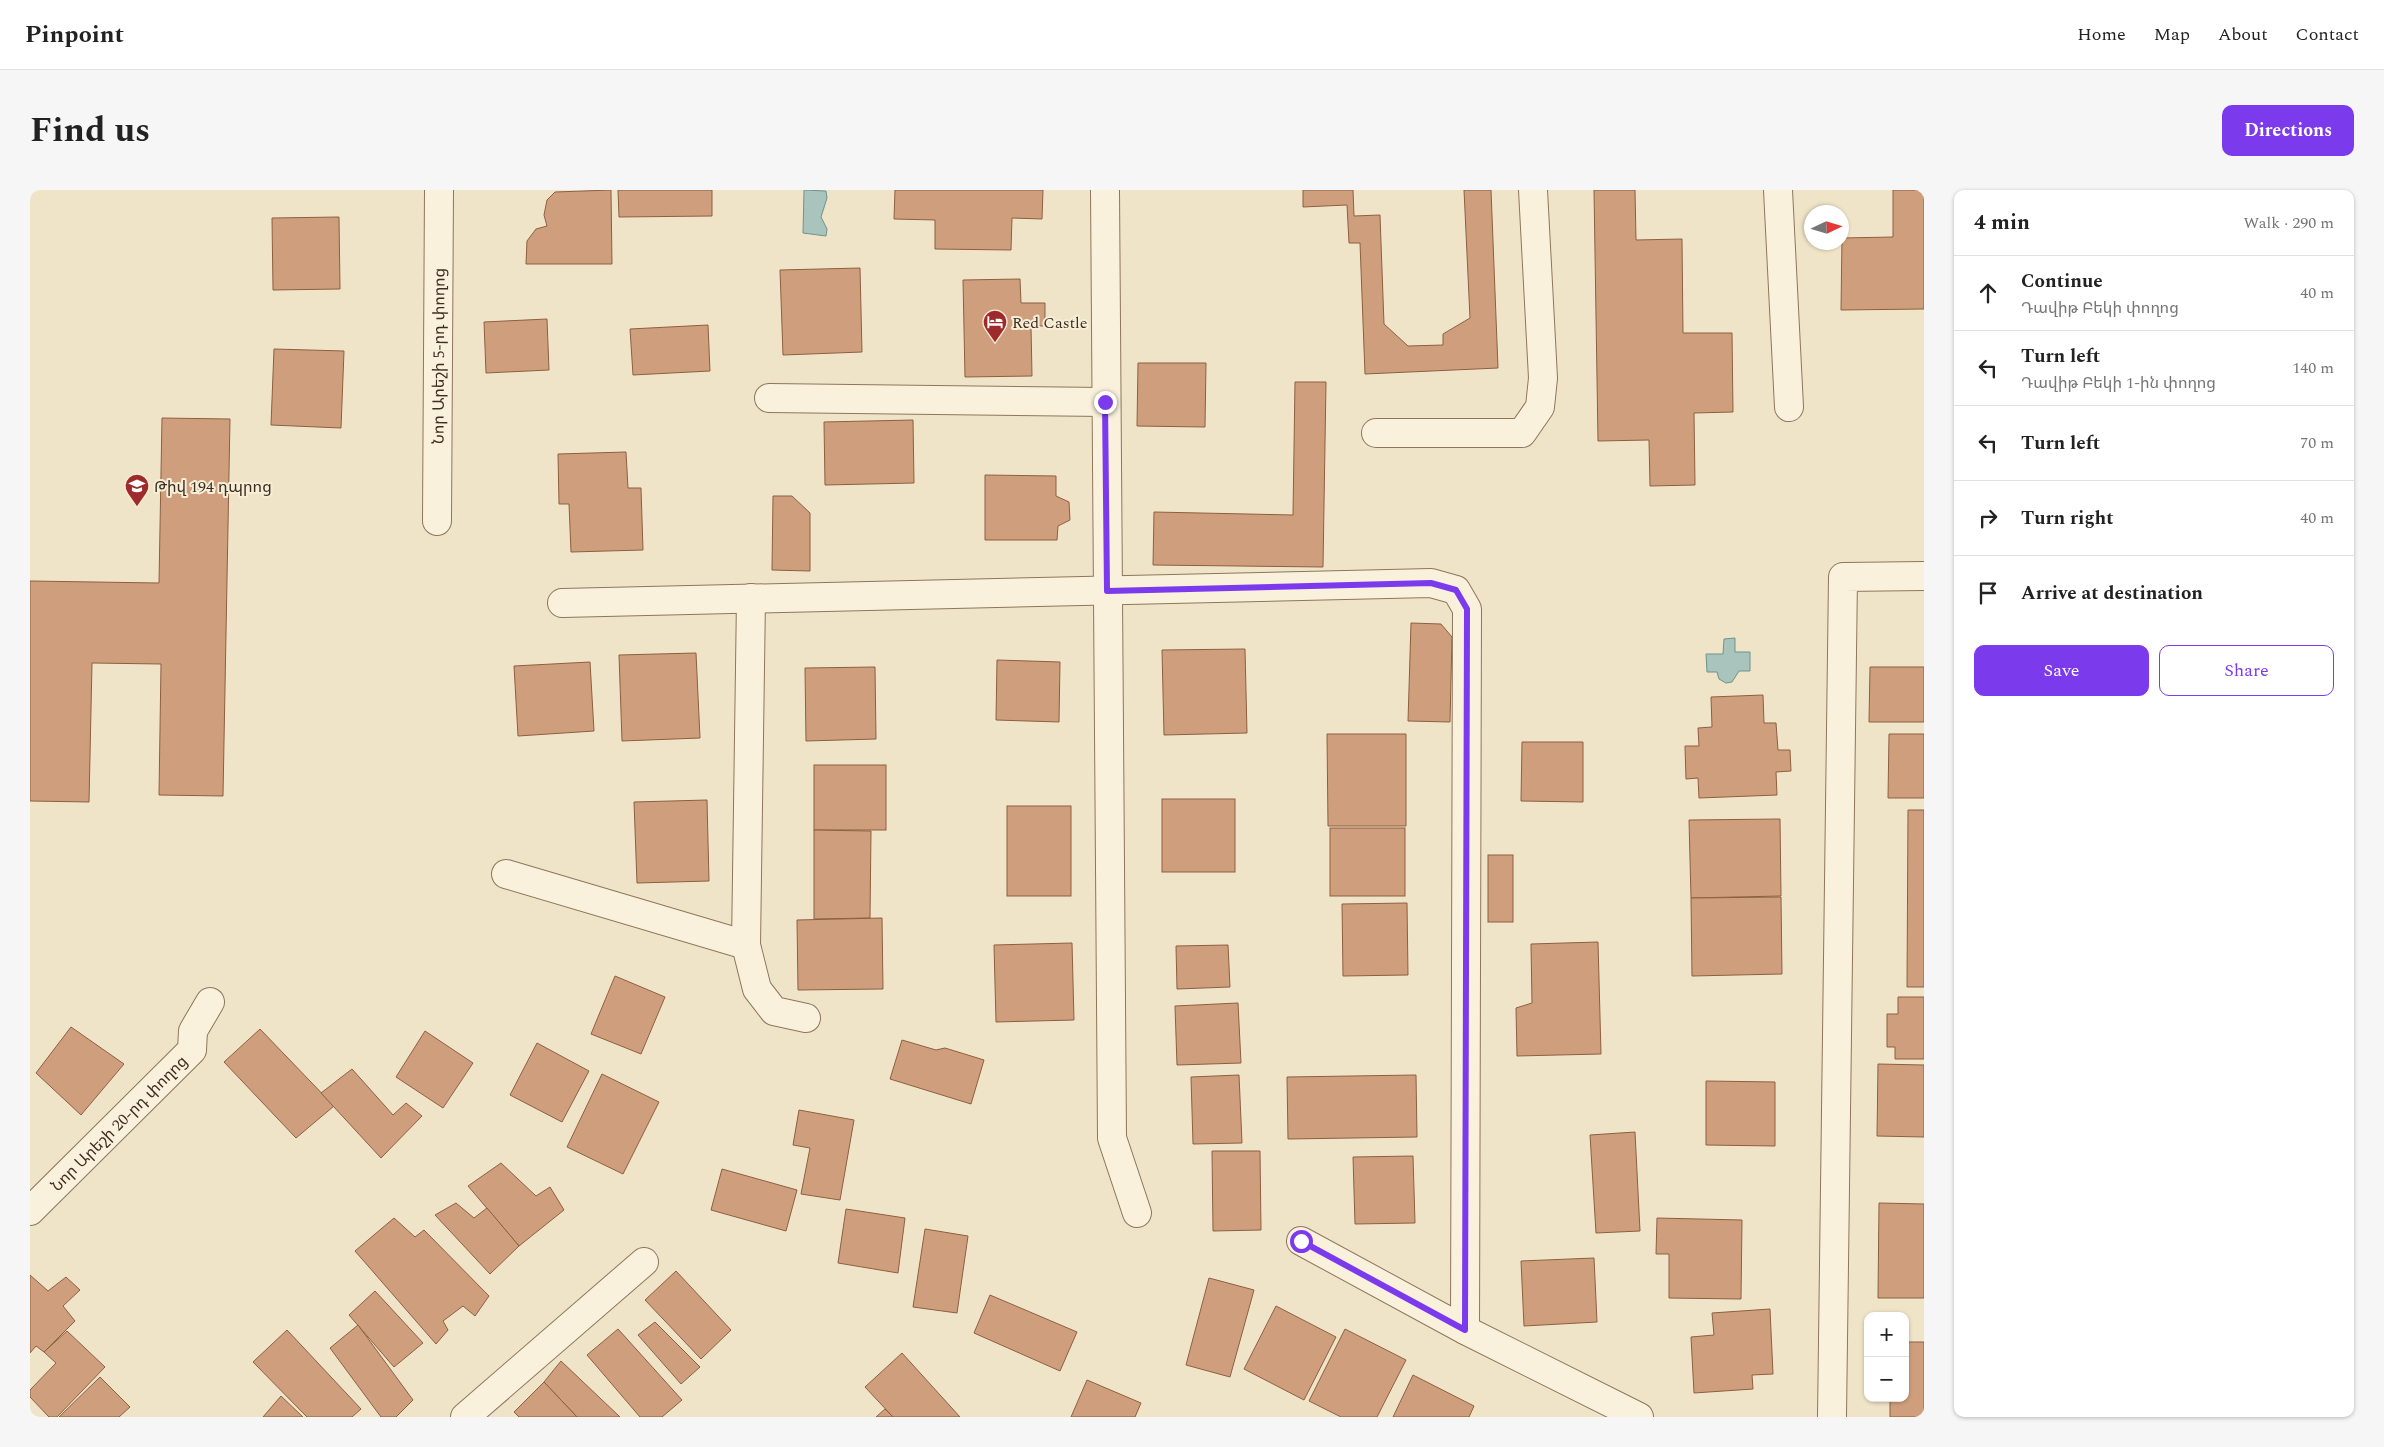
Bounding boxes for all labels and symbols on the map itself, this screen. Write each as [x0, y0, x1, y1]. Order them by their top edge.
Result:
north arrow [1804, 205, 1849, 250]
street label: Նոր Արեշի 5-րդ փողոց [426, 268, 452, 444]
hotel icon: Red Castle [982, 309, 1008, 343]
place label: Red Castle [1012, 311, 1088, 335]
route end [1094, 391, 1117, 414]
school or university icon: Թիվ 194 դպրոց [124, 473, 150, 507]
place label: Թիվ 194 դպրոց [154, 475, 272, 499]
street label: Նոր Արեշի 20-րդ փողոց [45, 1050, 193, 1197]
route start [1290, 1230, 1313, 1253]

